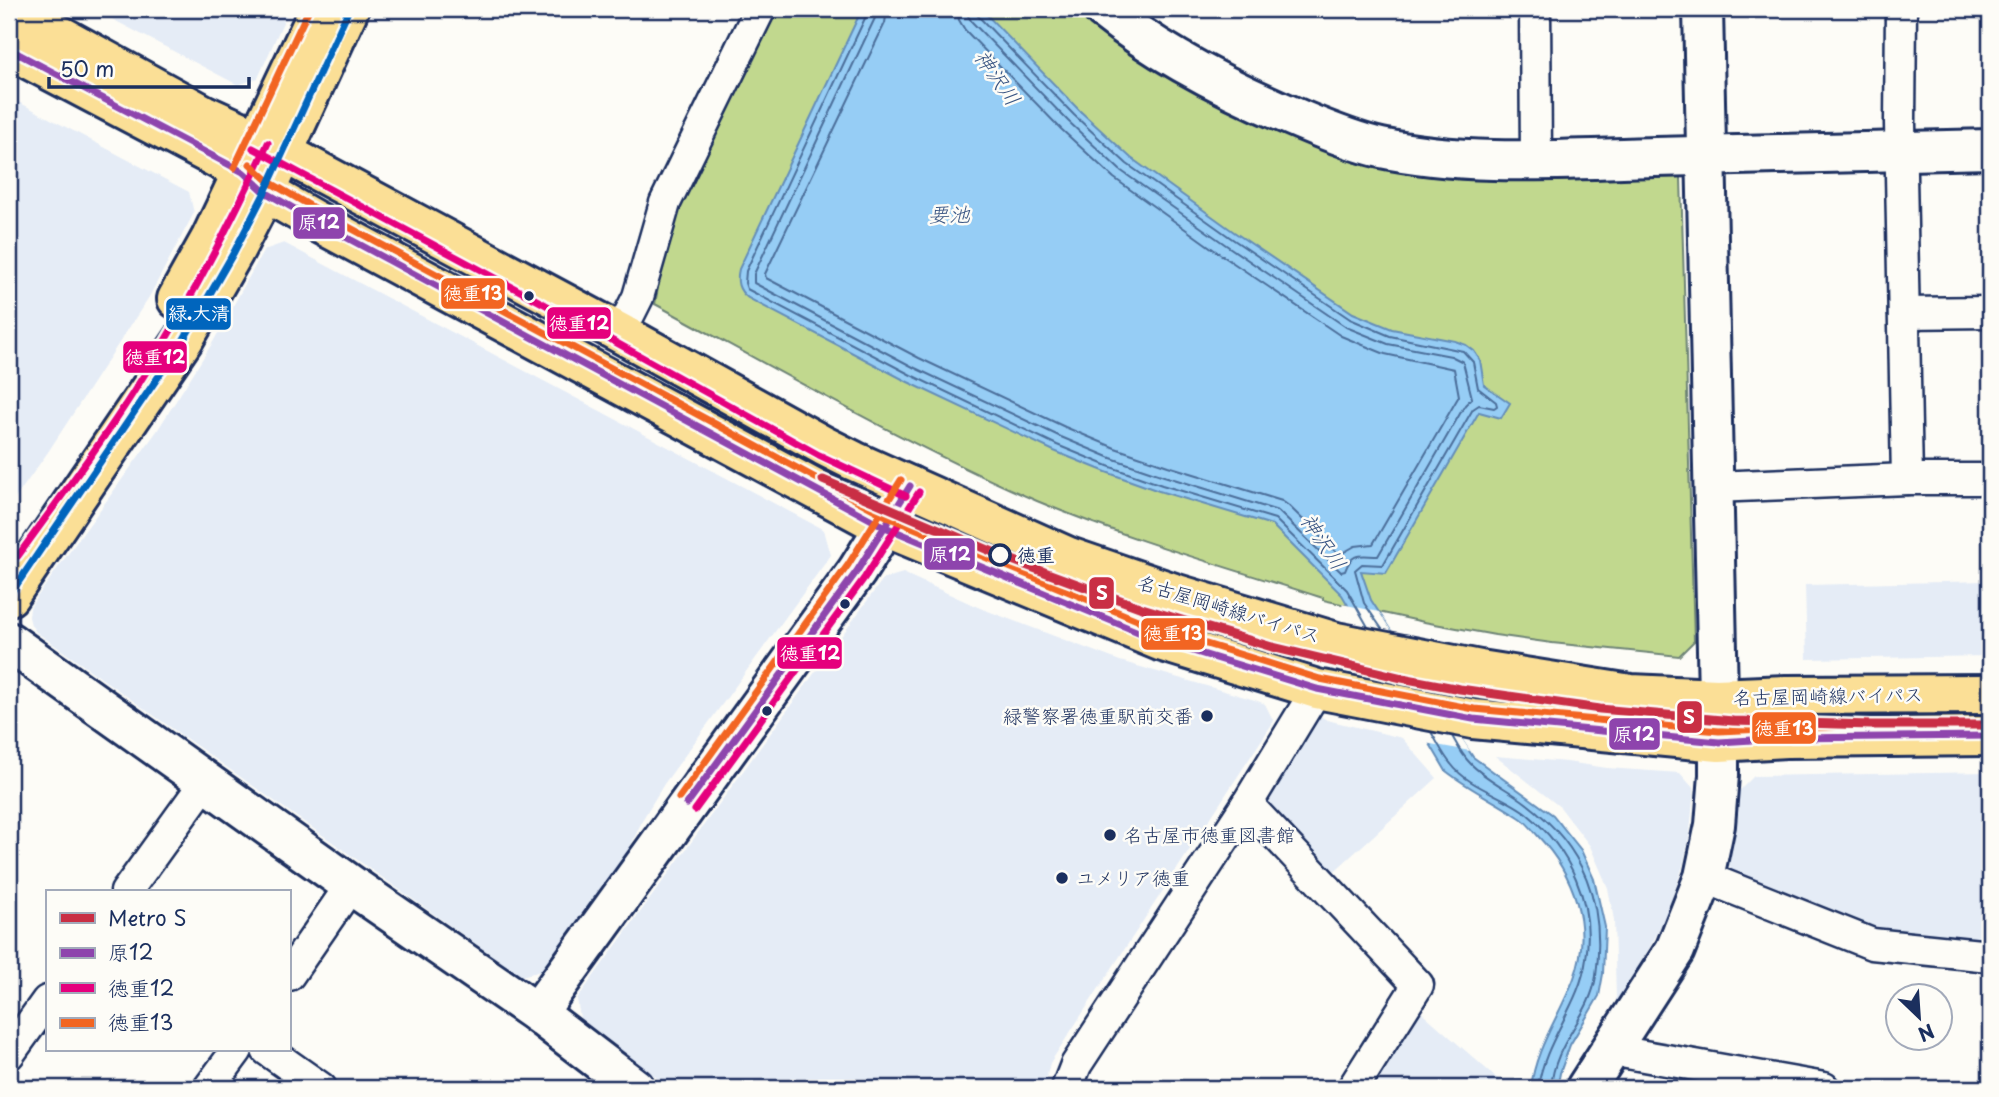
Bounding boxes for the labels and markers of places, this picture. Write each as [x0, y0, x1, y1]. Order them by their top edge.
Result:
unlabelled marker [522, 289, 536, 303]
place label: 徳重 [1017, 540, 1055, 568]
marker: 徳重 [989, 544, 1011, 566]
unlabelled marker [838, 597, 852, 611]
place label: 緑警察署徳重駅前交番 [1003, 701, 1193, 729]
unlabelled marker [760, 704, 774, 718]
marker: 緑警察署徳重駅前交番 [1199, 708, 1215, 724]
place label: 名古屋市徳重図書館 [1124, 820, 1295, 848]
marker: 名古屋市徳重図書館 [1102, 827, 1118, 843]
place label: ユメリア徳重 [1076, 863, 1190, 891]
marker: ユメリア徳重 [1054, 870, 1070, 886]

